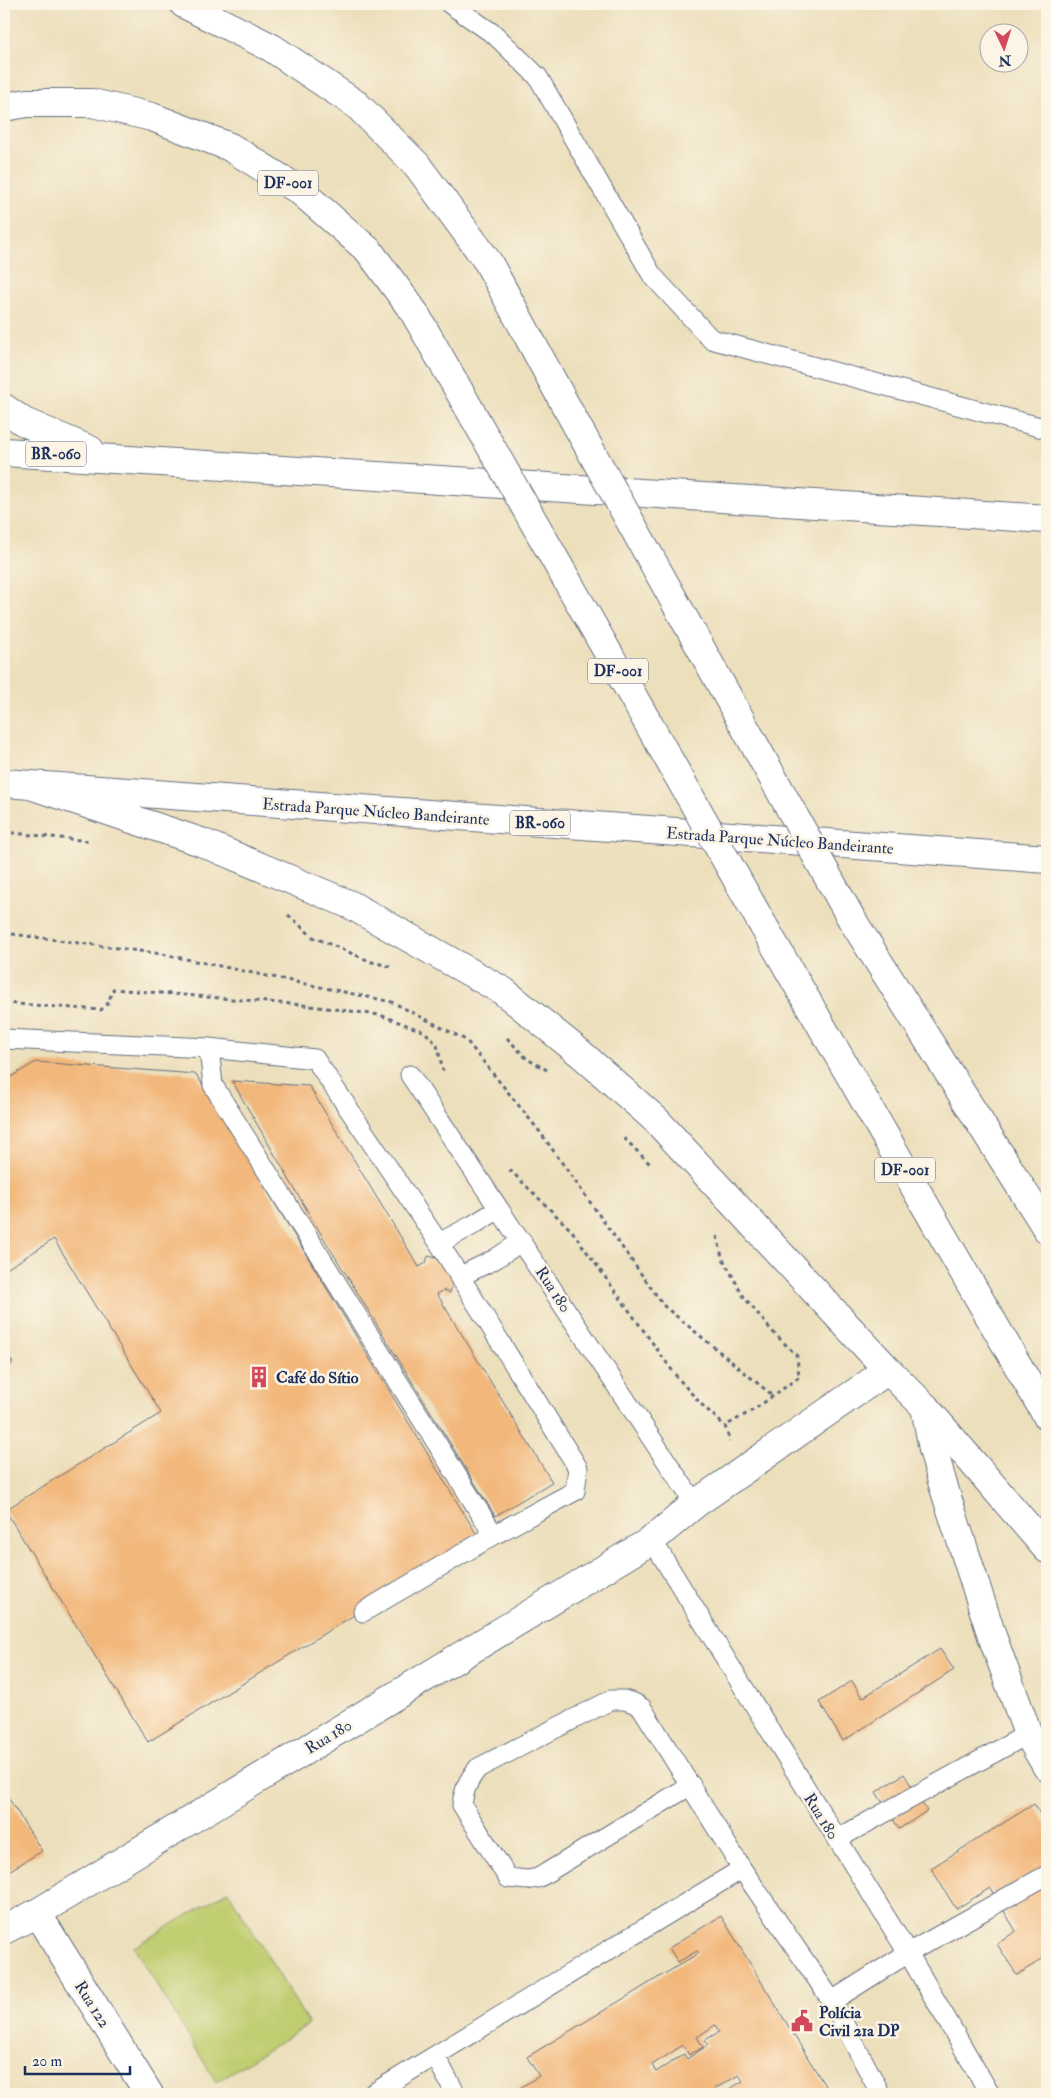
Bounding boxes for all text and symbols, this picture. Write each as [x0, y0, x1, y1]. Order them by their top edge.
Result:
north arrow [978, 22, 1028, 72]
text: N [998, 51, 1013, 69]
road number: DF-001 [258, 170, 318, 196]
road number: BR-060 [26, 442, 86, 466]
road number: DF-001 [588, 658, 648, 684]
street label: Estrada Parque Núcleo Bandeirante [262, 794, 491, 830]
road number: BR-060 [510, 810, 570, 836]
street label: Estrada Parque Núcleo Bandeirante [666, 823, 895, 859]
road number: DF-001 [875, 1158, 935, 1182]
street label: Rua 180 [531, 1263, 575, 1316]
building icon: Café do Sítio [246, 1364, 272, 1390]
place label: Café do Sítio [276, 1368, 359, 1388]
street label: Rua 180 [302, 1715, 355, 1759]
street label: Rua 180 [799, 1790, 843, 1843]
street label: Rua 122 [70, 1977, 114, 2032]
place label: Polícia Civil 21a DP [819, 2003, 900, 2041]
public building icon: Polícia Civil 21a DP [789, 2008, 815, 2034]
scale bar [25, 2043, 130, 2075]
text: 20 m [32, 2052, 62, 2071]

